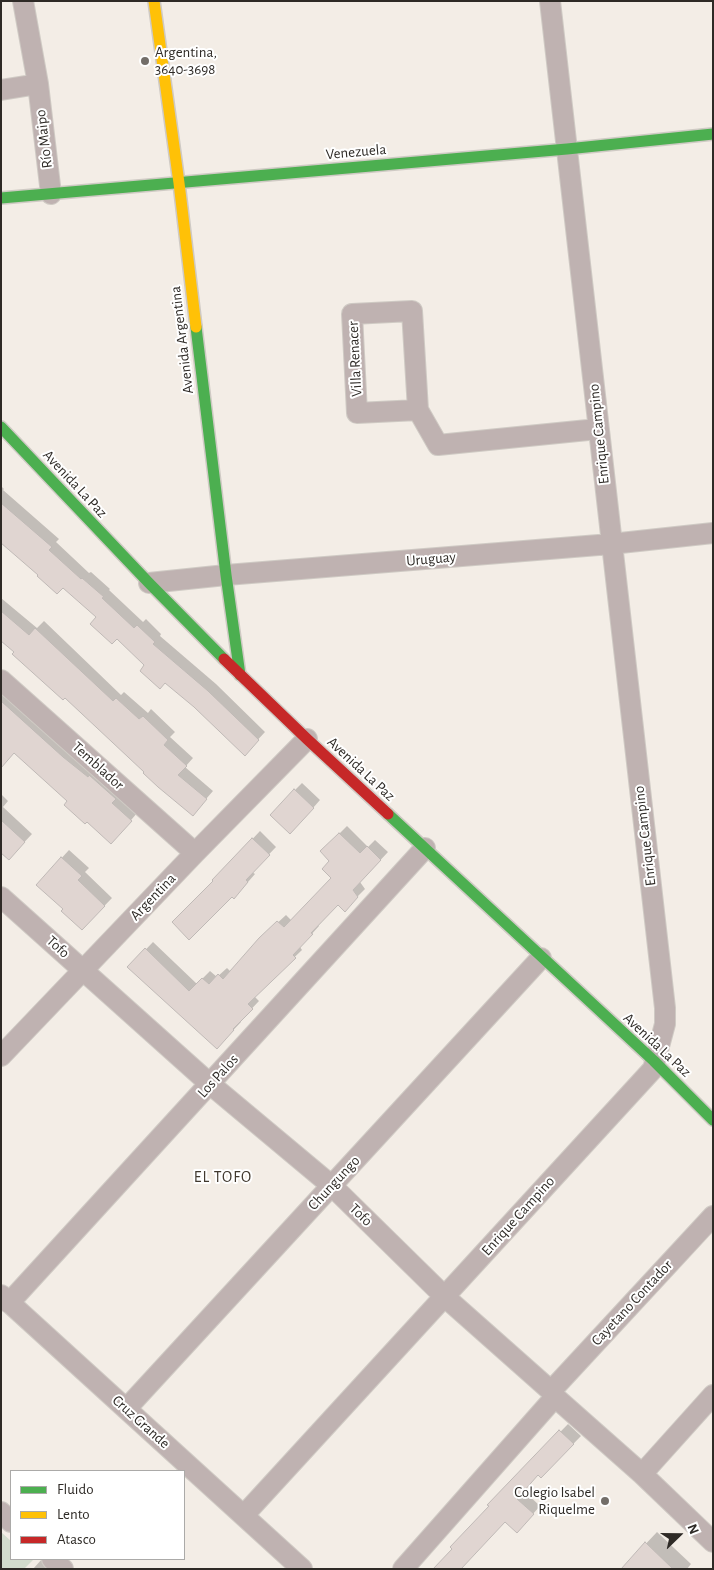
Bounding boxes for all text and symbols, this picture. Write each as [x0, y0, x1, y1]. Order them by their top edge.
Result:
place label: Argentina, 3640-3698 [155, 43, 217, 78]
marker: Argentina, 3640-3698 [139, 55, 151, 67]
street label: Río Maipo [31, 109, 57, 169]
street label: Venezuela [325, 140, 387, 164]
street label: Avenida Argentina [166, 285, 198, 395]
street label: Villa Renacer [344, 321, 366, 397]
street label: Enrique Campino [585, 383, 613, 485]
street label: Avenida La Paz [39, 446, 111, 522]
street label: Uruguay [405, 548, 457, 570]
street label: Avenida La Paz [323, 733, 399, 805]
street label: Temblador [68, 738, 128, 794]
street label: Enrique Campino [630, 785, 660, 887]
street label: Argentina [126, 870, 180, 924]
street label: Tofo [43, 932, 73, 962]
street label: Avenida La Paz [619, 1009, 695, 1081]
street label: Los Palos [194, 1051, 242, 1101]
street label: Chungungo [304, 1152, 364, 1214]
district label: EL TOFO [193, 1167, 253, 1187]
street label: Enrique Campino [478, 1173, 558, 1259]
street label: Tofo [346, 1200, 376, 1230]
street label: Cayetano Contador [588, 1256, 676, 1350]
street label: Cruz Grande [109, 1391, 173, 1453]
legend [10, 1470, 185, 1560]
text: Fluido [57, 1482, 94, 1497]
place label: Colegio Isabel Riquelme [514, 1483, 595, 1518]
marker: Colegio Isabel Riquelme [599, 1495, 611, 1507]
text: Lento [57, 1507, 90, 1522]
north arrow [654, 1510, 704, 1560]
text: N [685, 1522, 701, 1537]
text: Atasco [57, 1532, 96, 1547]

